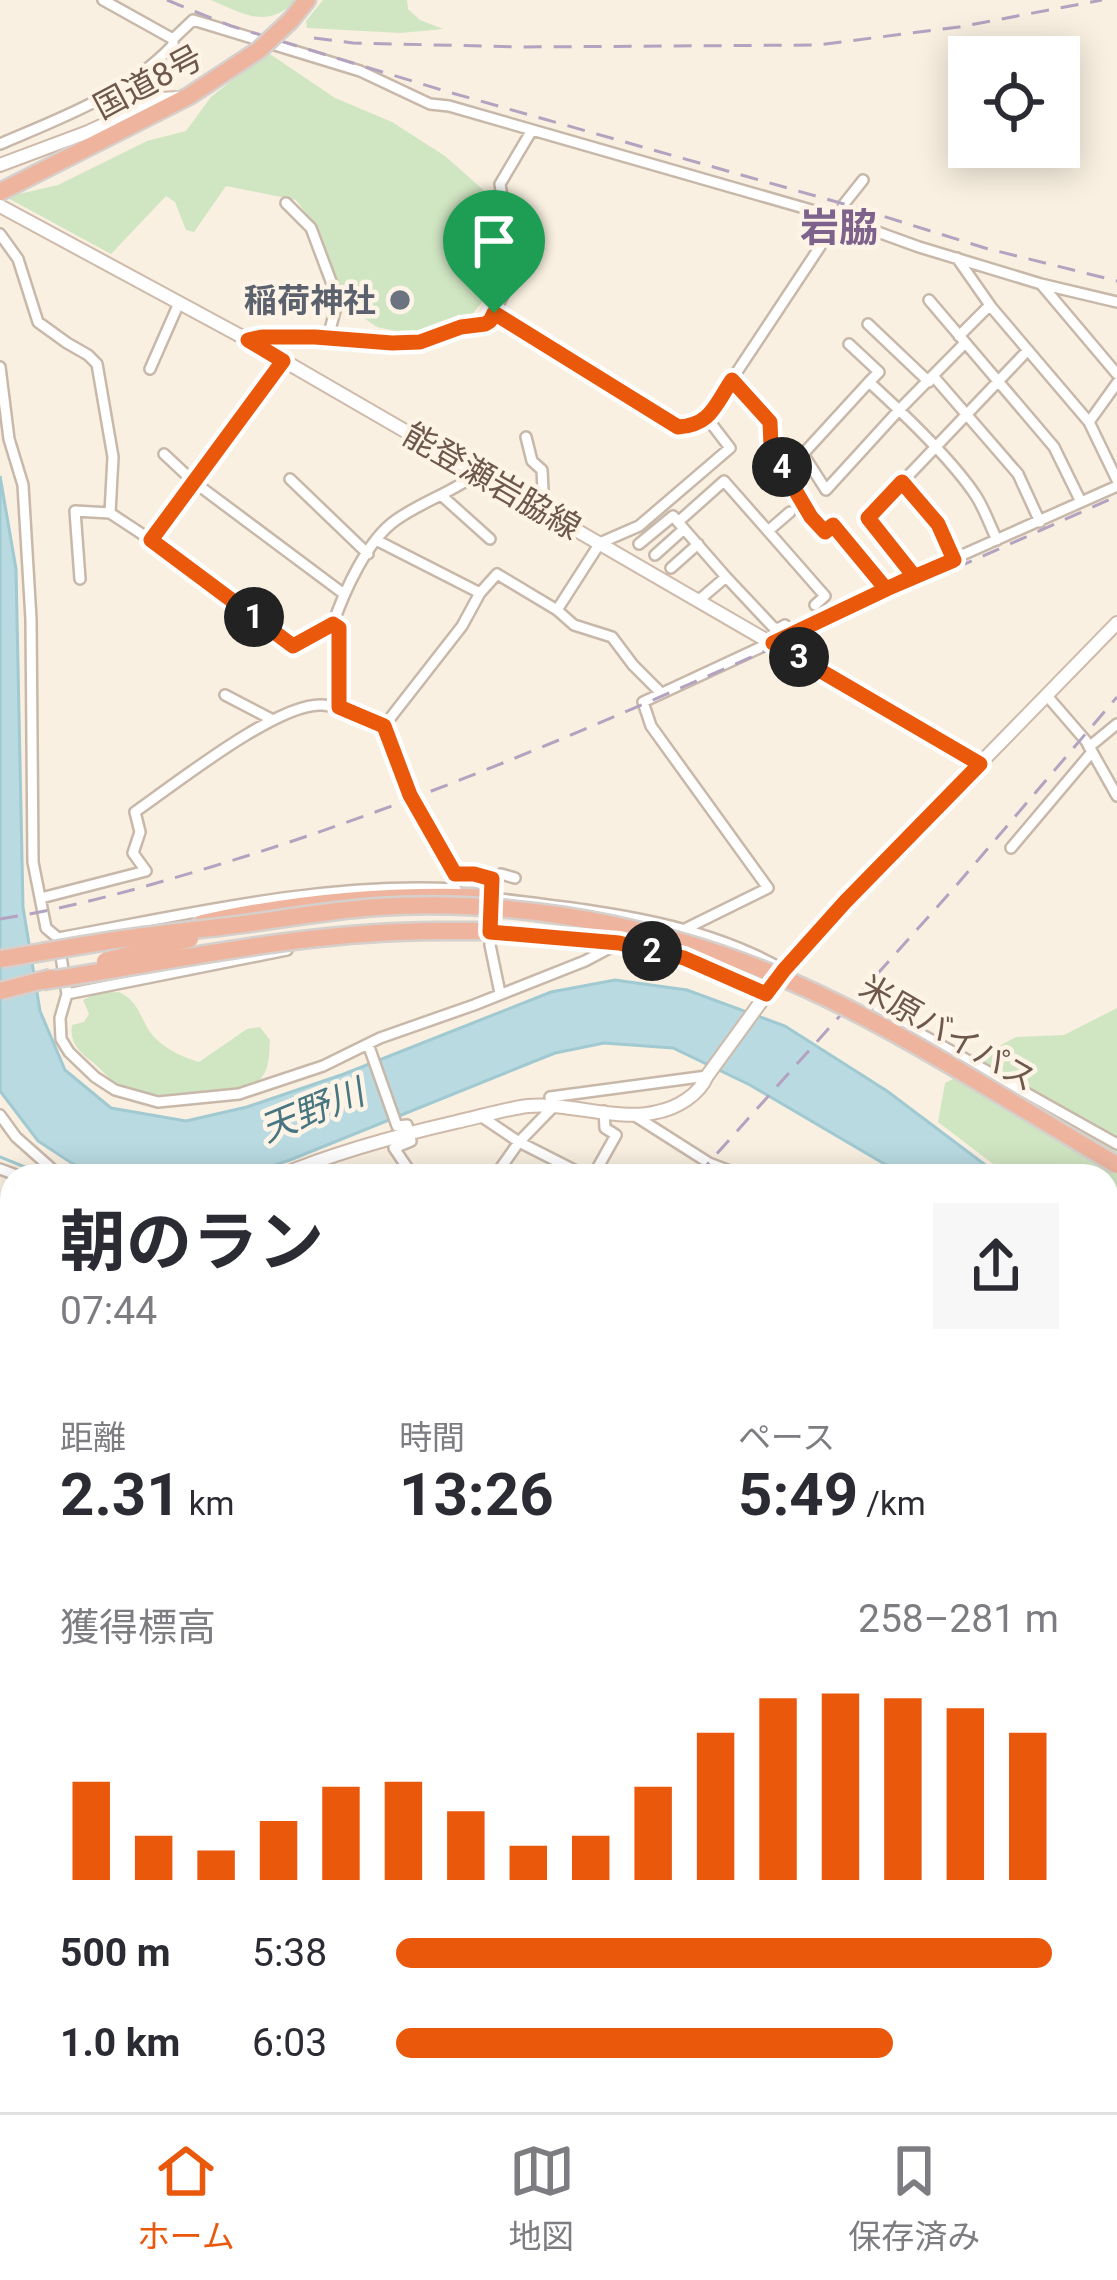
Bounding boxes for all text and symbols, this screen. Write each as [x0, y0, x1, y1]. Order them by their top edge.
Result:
map controls [948, 36, 1080, 168]
button: locate [948, 36, 1080, 168]
street label: 国道8号 [87, 37, 209, 127]
pin [443, 190, 545, 313]
district label: 岩脇 [800, 205, 878, 251]
icon: arrive [461, 208, 527, 274]
place label: 稲荷神社 [244, 281, 376, 320]
marker: 稲荷神社 [387, 287, 413, 313]
street label: 能登瀬岩脇線 [397, 415, 587, 547]
pin: 4 [752, 437, 812, 497]
text: 4 [773, 447, 791, 486]
pin: 1 [224, 587, 284, 647]
text: 1 [245, 597, 263, 636]
pin: 3 [769, 627, 829, 687]
text: 3 [790, 637, 808, 676]
pin: 2 [622, 921, 682, 981]
text: 2 [643, 931, 661, 970]
street label: 米原バイパス [853, 967, 1043, 1099]
water label: 天野川 [254, 1070, 374, 1151]
button: share [933, 1203, 1059, 1329]
text: 朝のラン [60, 1204, 324, 1281]
text: 07:44 [60, 1288, 157, 1334]
text: 距離 [60, 1418, 126, 1457]
text: 時間 [399, 1418, 465, 1457]
text: ペース [738, 1418, 835, 1457]
text: 2.31 [60, 1459, 181, 1530]
text: 13:26 [399, 1459, 554, 1530]
text: 5:49 [738, 1459, 858, 1530]
text: km [181, 1484, 235, 1523]
text: /km [858, 1484, 926, 1523]
text: 258–281 m [858, 1596, 1059, 1642]
text: 獲得標高 [60, 1605, 216, 1651]
text: 500 m [60, 1930, 171, 1976]
text: 5:38 [252, 1930, 327, 1976]
text: 1.0 km [60, 2020, 180, 2066]
text: 6:03 [252, 2020, 327, 2066]
tab: ホーム [137, 2138, 235, 2258]
tab: 地図 [509, 2138, 575, 2258]
tab: 保存済み [848, 2138, 980, 2258]

